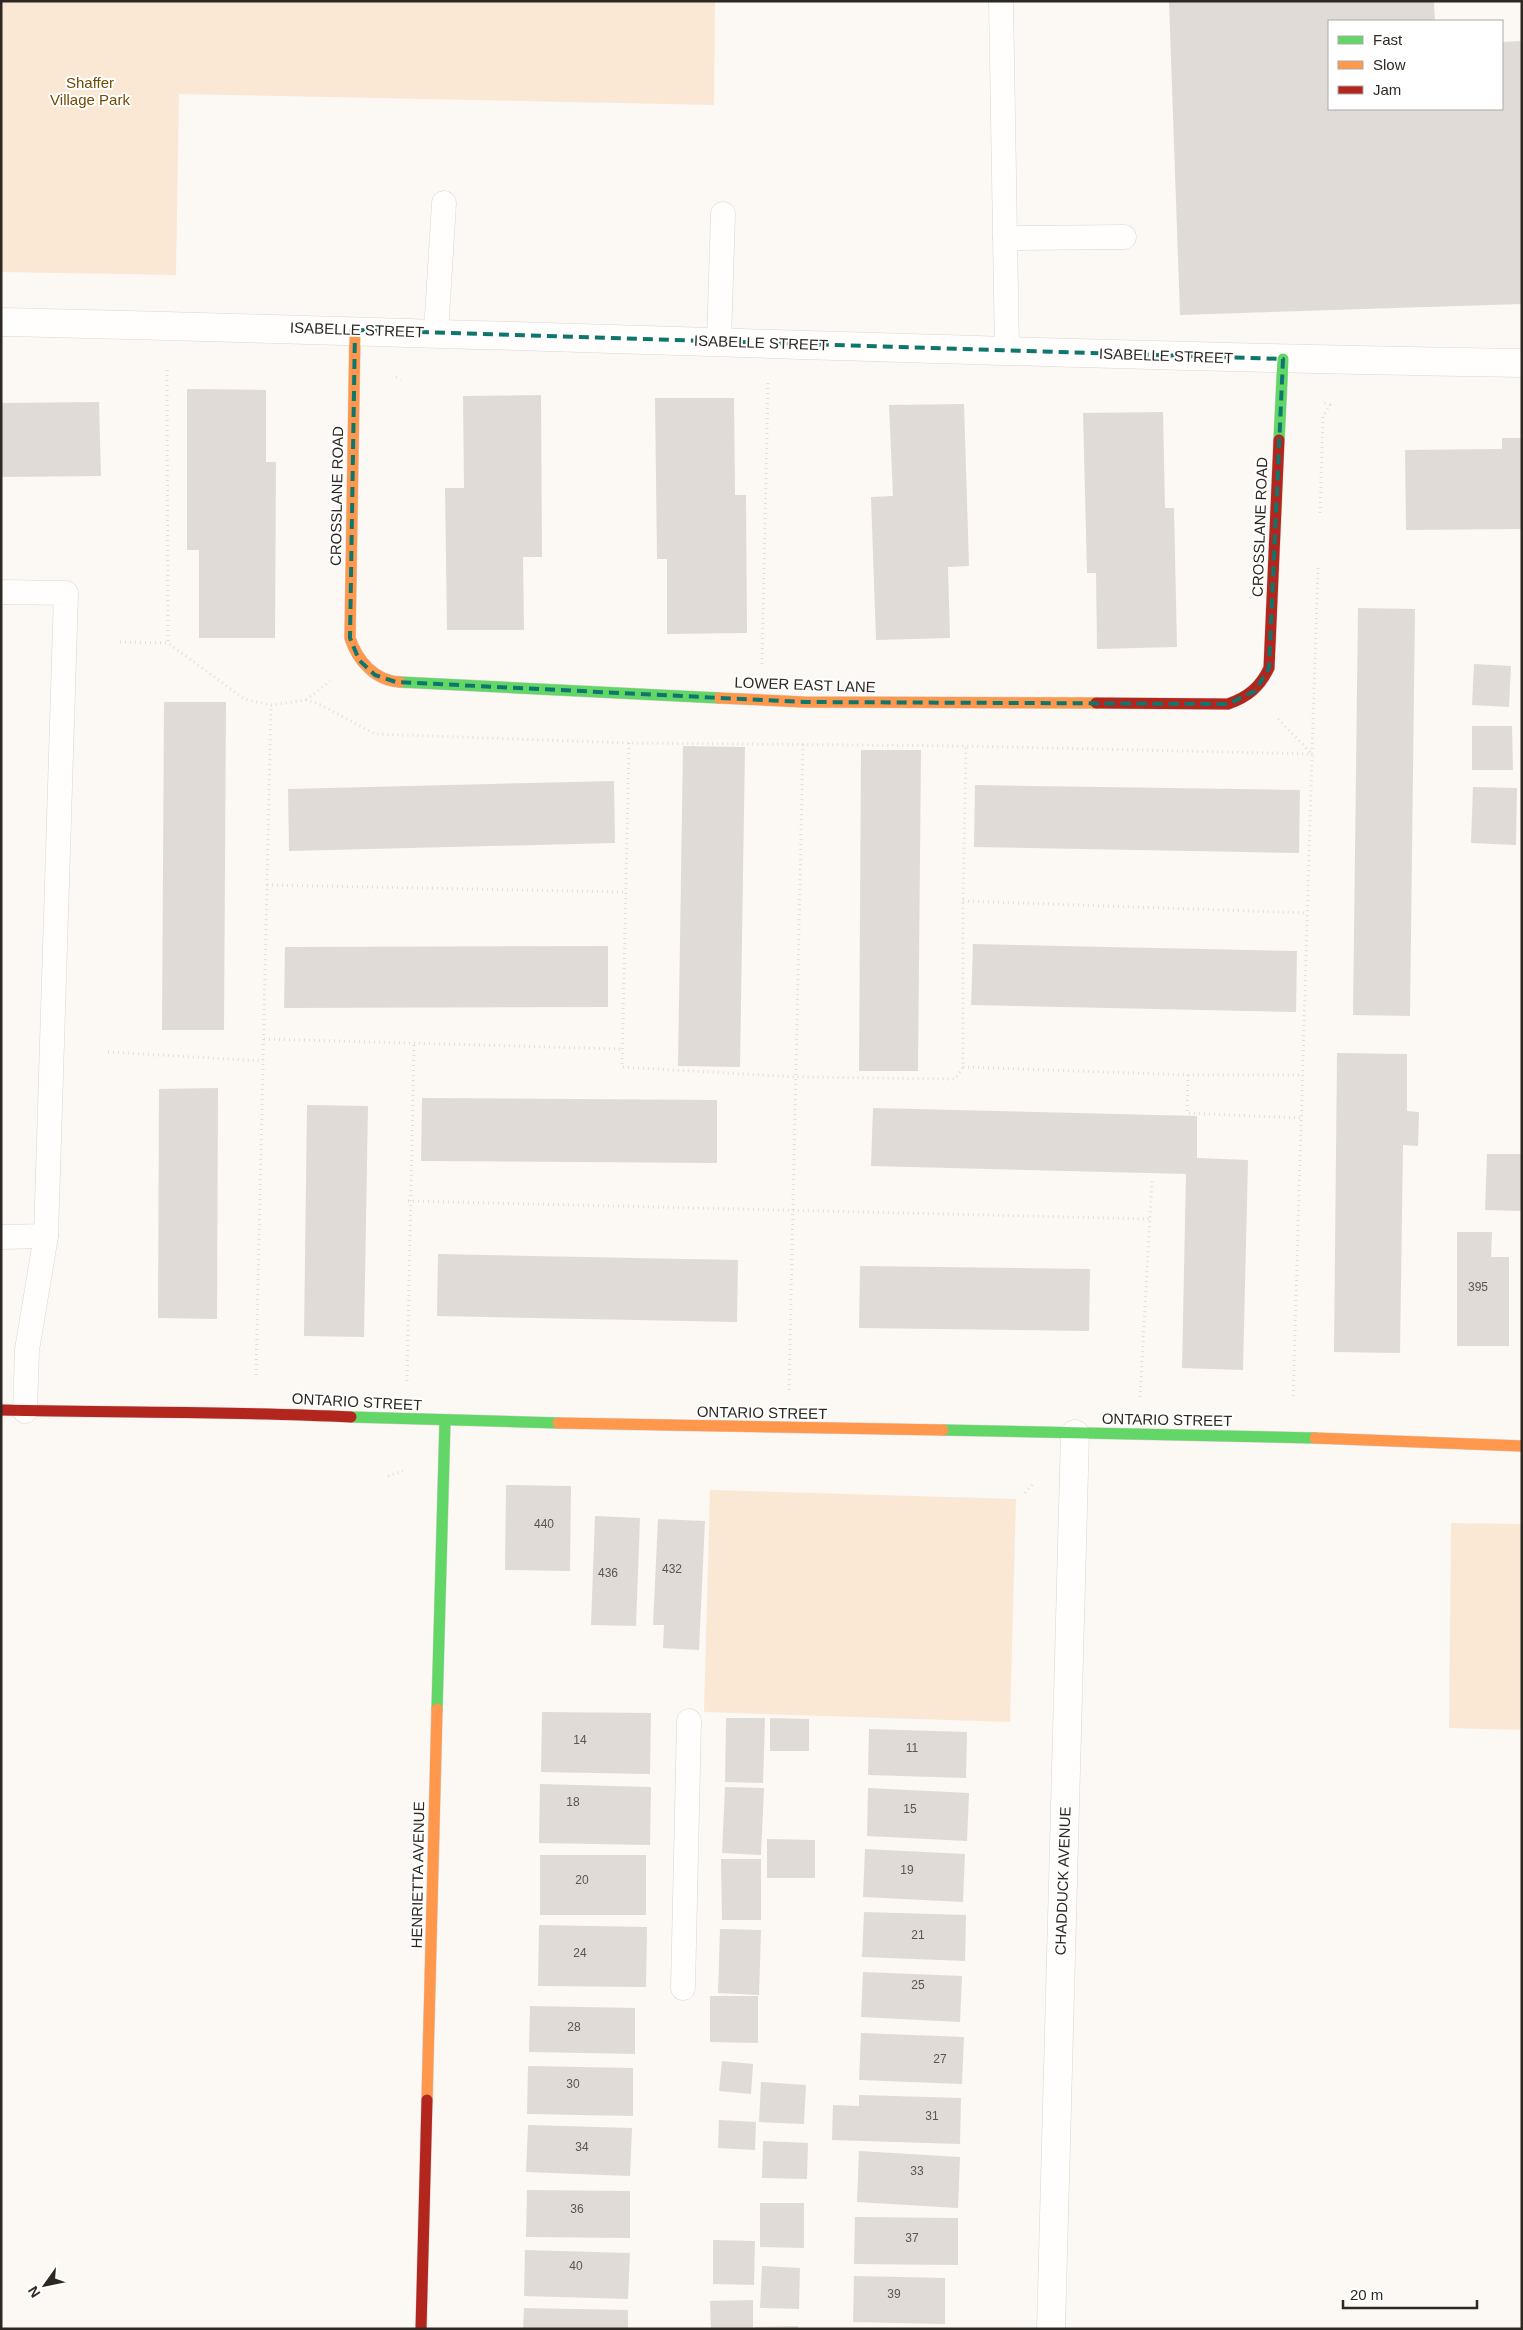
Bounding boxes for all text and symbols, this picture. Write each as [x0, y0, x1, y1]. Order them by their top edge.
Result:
legend [1328, 20, 1503, 110]
text: Fast [1373, 31, 1403, 48]
text: Slow [1373, 56, 1406, 73]
park label: Shaffer Village Park [50, 74, 130, 108]
text: Jam [1373, 81, 1401, 98]
street label: ISABELLE STREET [290, 319, 424, 340]
street label: ISABELLE STREET [694, 332, 828, 353]
street label: ISABELLE STREET [1099, 345, 1233, 366]
street label: CROSSLANE ROAD [327, 426, 346, 566]
street label: CROSSLANE ROAD [1249, 457, 1270, 597]
street label: LOWER EAST LANE [734, 674, 876, 695]
house number: 395 [1468, 1280, 1488, 1294]
street label: ONTARIO STREET [291, 1390, 423, 1413]
street label: ONTARIO STREET [697, 1403, 827, 1422]
street label: ONTARIO STREET [1102, 1410, 1232, 1429]
house number: 440 [534, 1517, 554, 1531]
house number: 432 [662, 1562, 682, 1576]
house number: 436 [598, 1566, 618, 1580]
house number: 14 [573, 1733, 587, 1747]
house number: 11 [906, 1741, 919, 1755]
house number: 18 [566, 1795, 580, 1809]
street label: HENRIETTA AVENUE [408, 1801, 427, 1949]
house number: 15 [903, 1802, 917, 1816]
street label: CHADDUCK AVENUE [1051, 1806, 1074, 1956]
house number: 19 [900, 1863, 914, 1877]
house number: 20 [575, 1873, 589, 1887]
house number: 21 [911, 1928, 925, 1942]
house number: 24 [573, 1946, 587, 1960]
house number: 25 [911, 1978, 925, 1992]
house number: 28 [567, 2020, 581, 2034]
house number: 27 [933, 2052, 947, 2066]
house number: 30 [566, 2077, 580, 2091]
house number: 31 [925, 2109, 939, 2123]
house number: 34 [575, 2140, 589, 2154]
house number: 33 [910, 2164, 924, 2178]
house number: 36 [570, 2202, 584, 2216]
house number: 37 [905, 2231, 919, 2245]
house number: 40 [569, 2259, 583, 2273]
north arrow [20, 2260, 70, 2310]
scale bar [1343, 2278, 1477, 2310]
text: N [25, 2283, 44, 2301]
text: 20 m [1350, 2286, 1383, 2303]
house number: 39 [887, 2287, 901, 2301]

